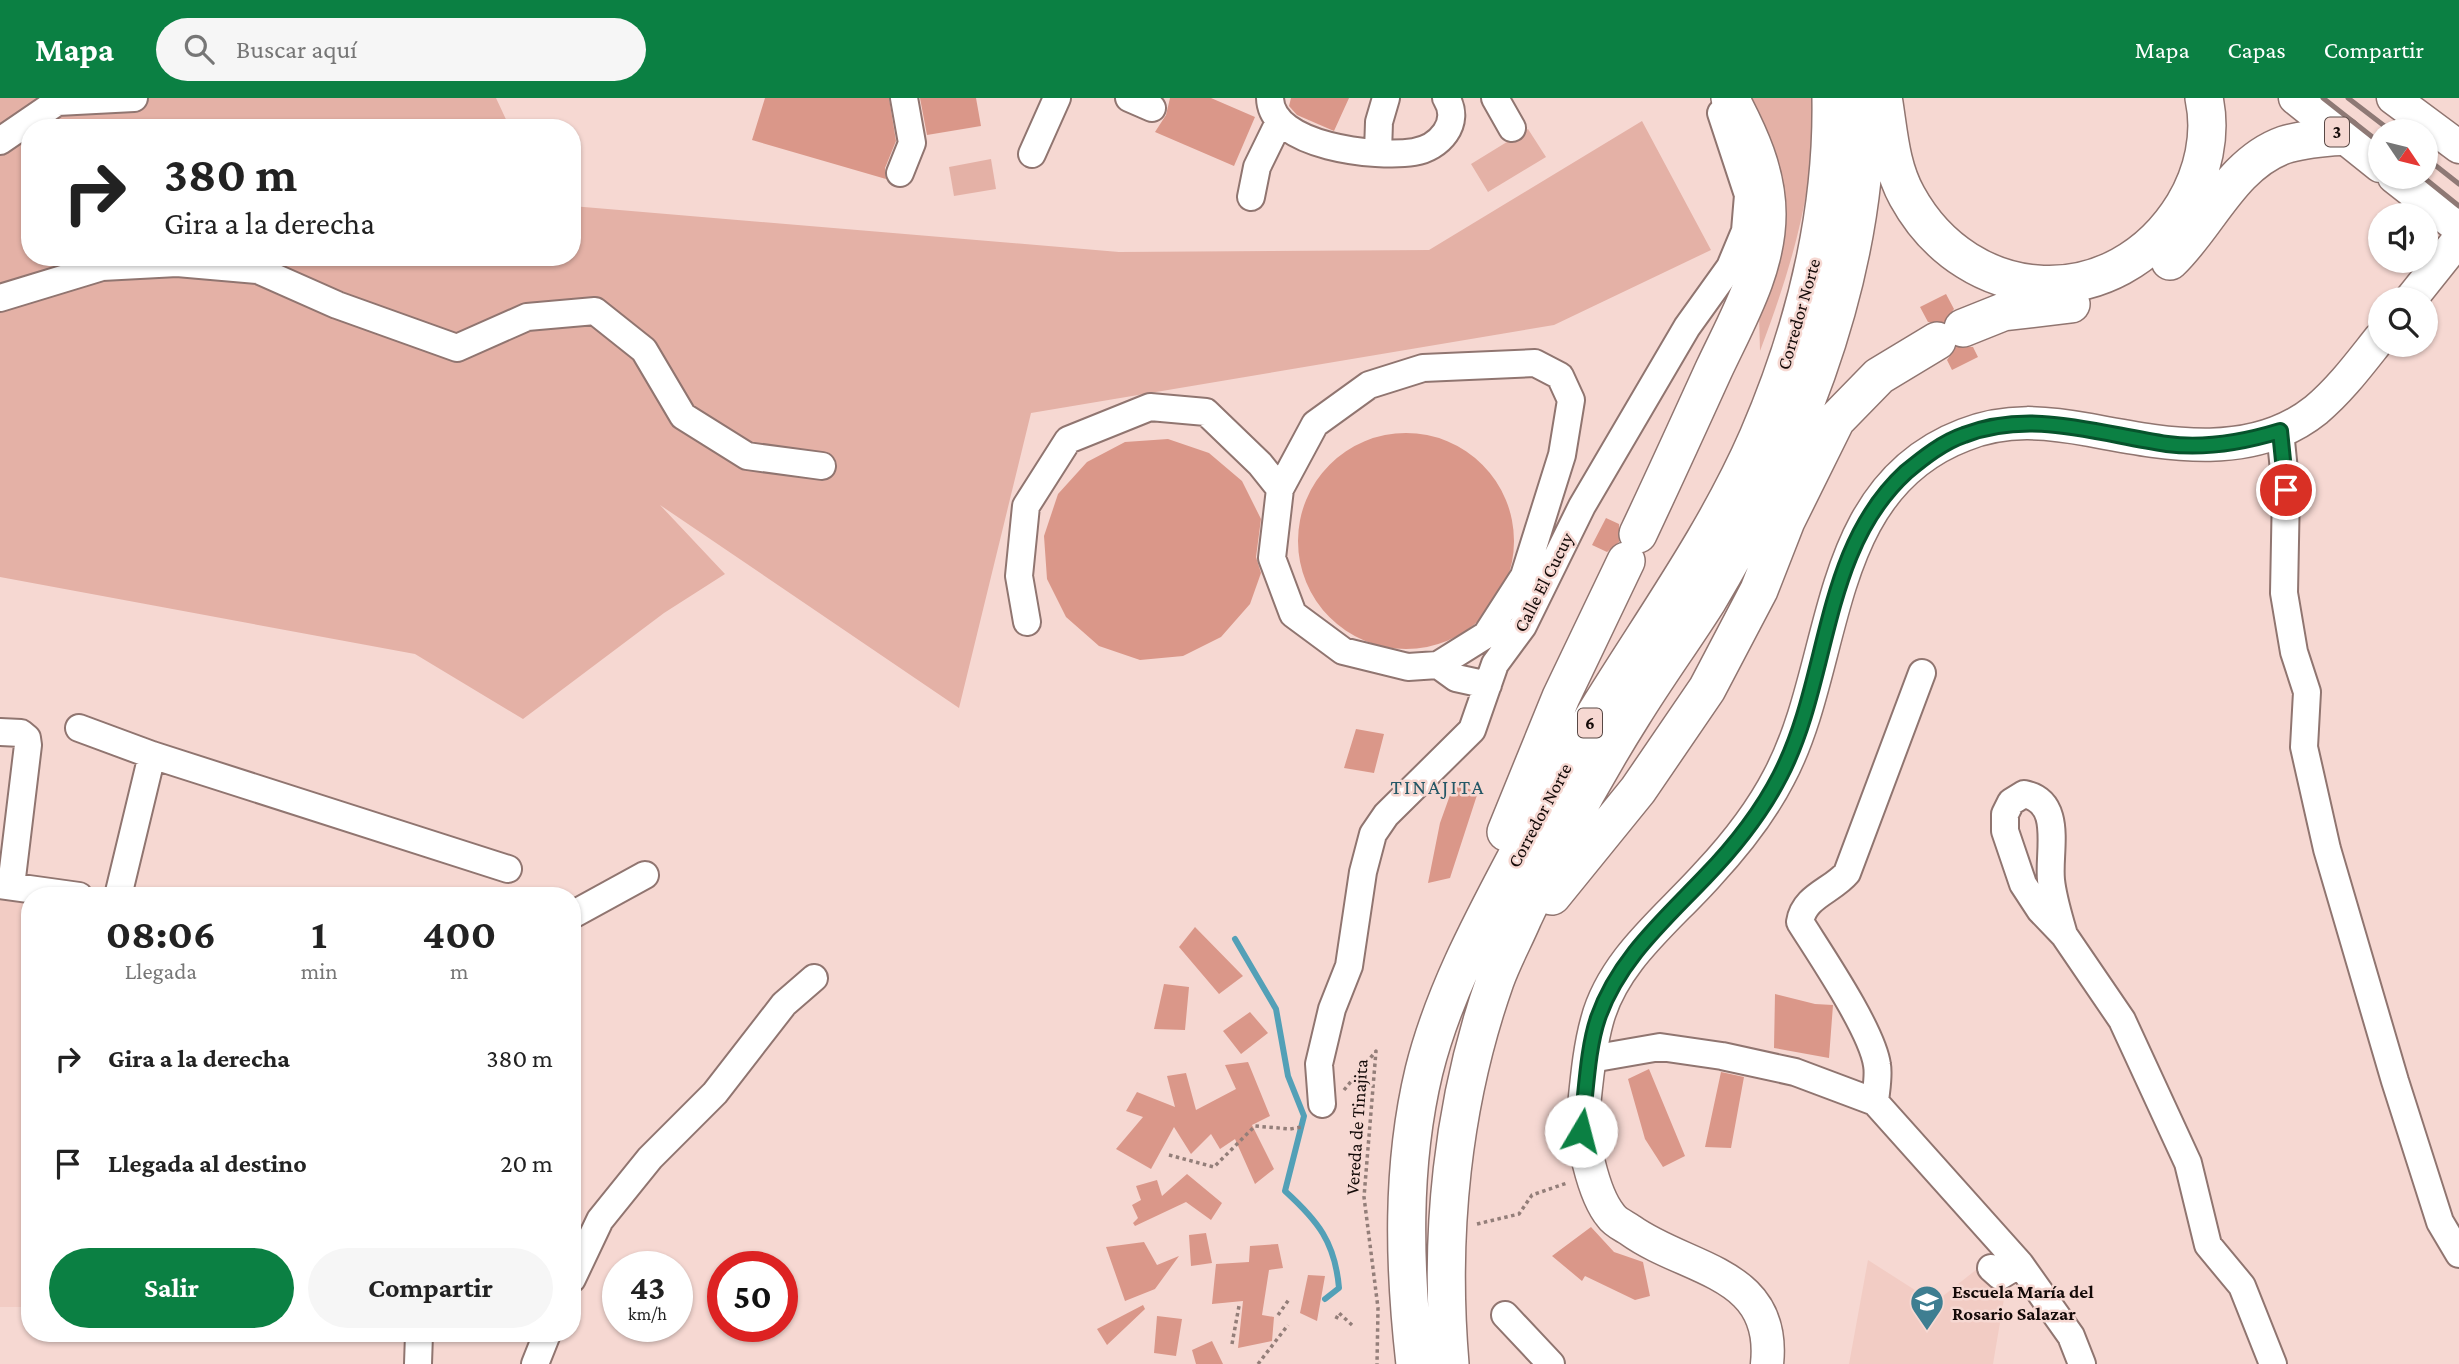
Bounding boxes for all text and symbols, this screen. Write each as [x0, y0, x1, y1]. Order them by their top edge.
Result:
search box [156, 18, 646, 81]
icon: search [180, 30, 218, 68]
text: Mapa [35, 31, 114, 68]
text: Buscar aquí [236, 35, 357, 64]
text: Mapa [2135, 36, 2190, 63]
text: Capas [2228, 36, 2286, 63]
text: Compartir [2324, 36, 2424, 63]
road number: 3 [2325, 117, 2349, 146]
north arrow [2368, 119, 2438, 189]
map controls [2368, 119, 2438, 357]
icon: right [49, 147, 140, 238]
text: 380 m [164, 147, 297, 202]
button: sound [2368, 203, 2438, 273]
text: Gira a la derecha [164, 205, 375, 241]
street label: Corredor Norte [1773, 256, 1824, 372]
button: search [2368, 287, 2438, 357]
pin [2256, 460, 2316, 520]
icon: arrive [2267, 471, 2305, 509]
street label: Calle El Cucuy [1509, 529, 1578, 635]
road number: 6 [1578, 708, 1602, 738]
street label: Corredor Norte [1503, 760, 1576, 871]
district label: TINAJITA [1391, 775, 1485, 799]
text: 08:06 [106, 910, 216, 957]
text: 1 [311, 910, 327, 957]
text: 400 [422, 910, 496, 957]
text: Llegada [125, 958, 197, 984]
text: min [301, 958, 338, 984]
text: m [450, 958, 469, 984]
icon: right [49, 1040, 87, 1078]
text: Gira a la derecha [108, 1044, 290, 1073]
text: 380 m [486, 1044, 553, 1073]
street label: Vereda de Tinajita [1341, 1058, 1373, 1196]
position arrow [1544, 1094, 1618, 1168]
icon: arrive [49, 1145, 87, 1183]
text: Llegada al destino [108, 1149, 307, 1178]
text: 20 m [500, 1149, 553, 1178]
button: Salir [49, 1248, 294, 1328]
button: Compartir [308, 1248, 553, 1328]
speed limit sign: 50 [707, 1251, 798, 1342]
text: 43 [630, 1268, 665, 1307]
place label: Escuela María del Rosario Salazar [1952, 1281, 2094, 1324]
school or university icon: Escuela María del Rosario Salazar [1908, 1283, 1946, 1332]
text: km/h [628, 1304, 667, 1324]

